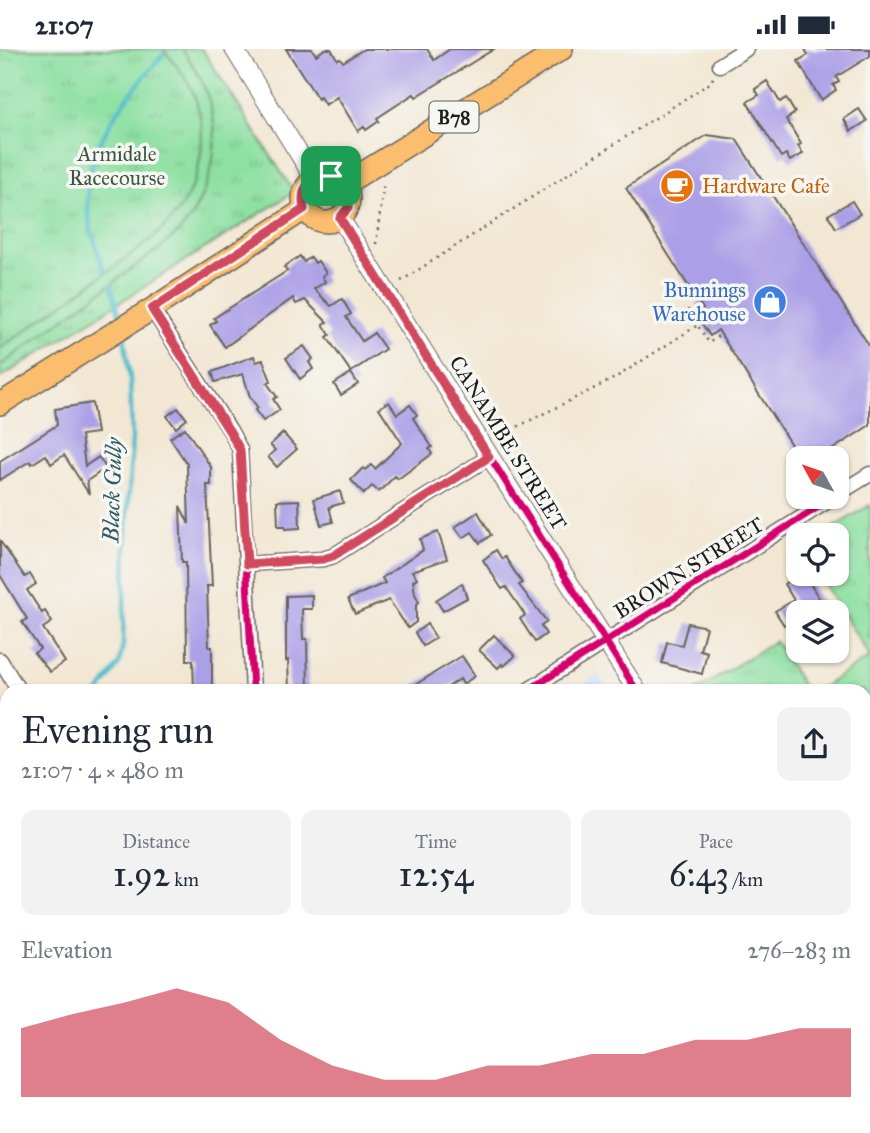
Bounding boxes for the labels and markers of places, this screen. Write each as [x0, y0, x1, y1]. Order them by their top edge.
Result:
pin [301, 146, 361, 206]
cafe icon: Hardware Cafe [658, 167, 696, 205]
place label: Hardware Cafe [702, 173, 830, 199]
place label: Bunnings Warehouse [652, 277, 746, 327]
shop icon: Bunnings Warehouse [751, 283, 789, 321]

